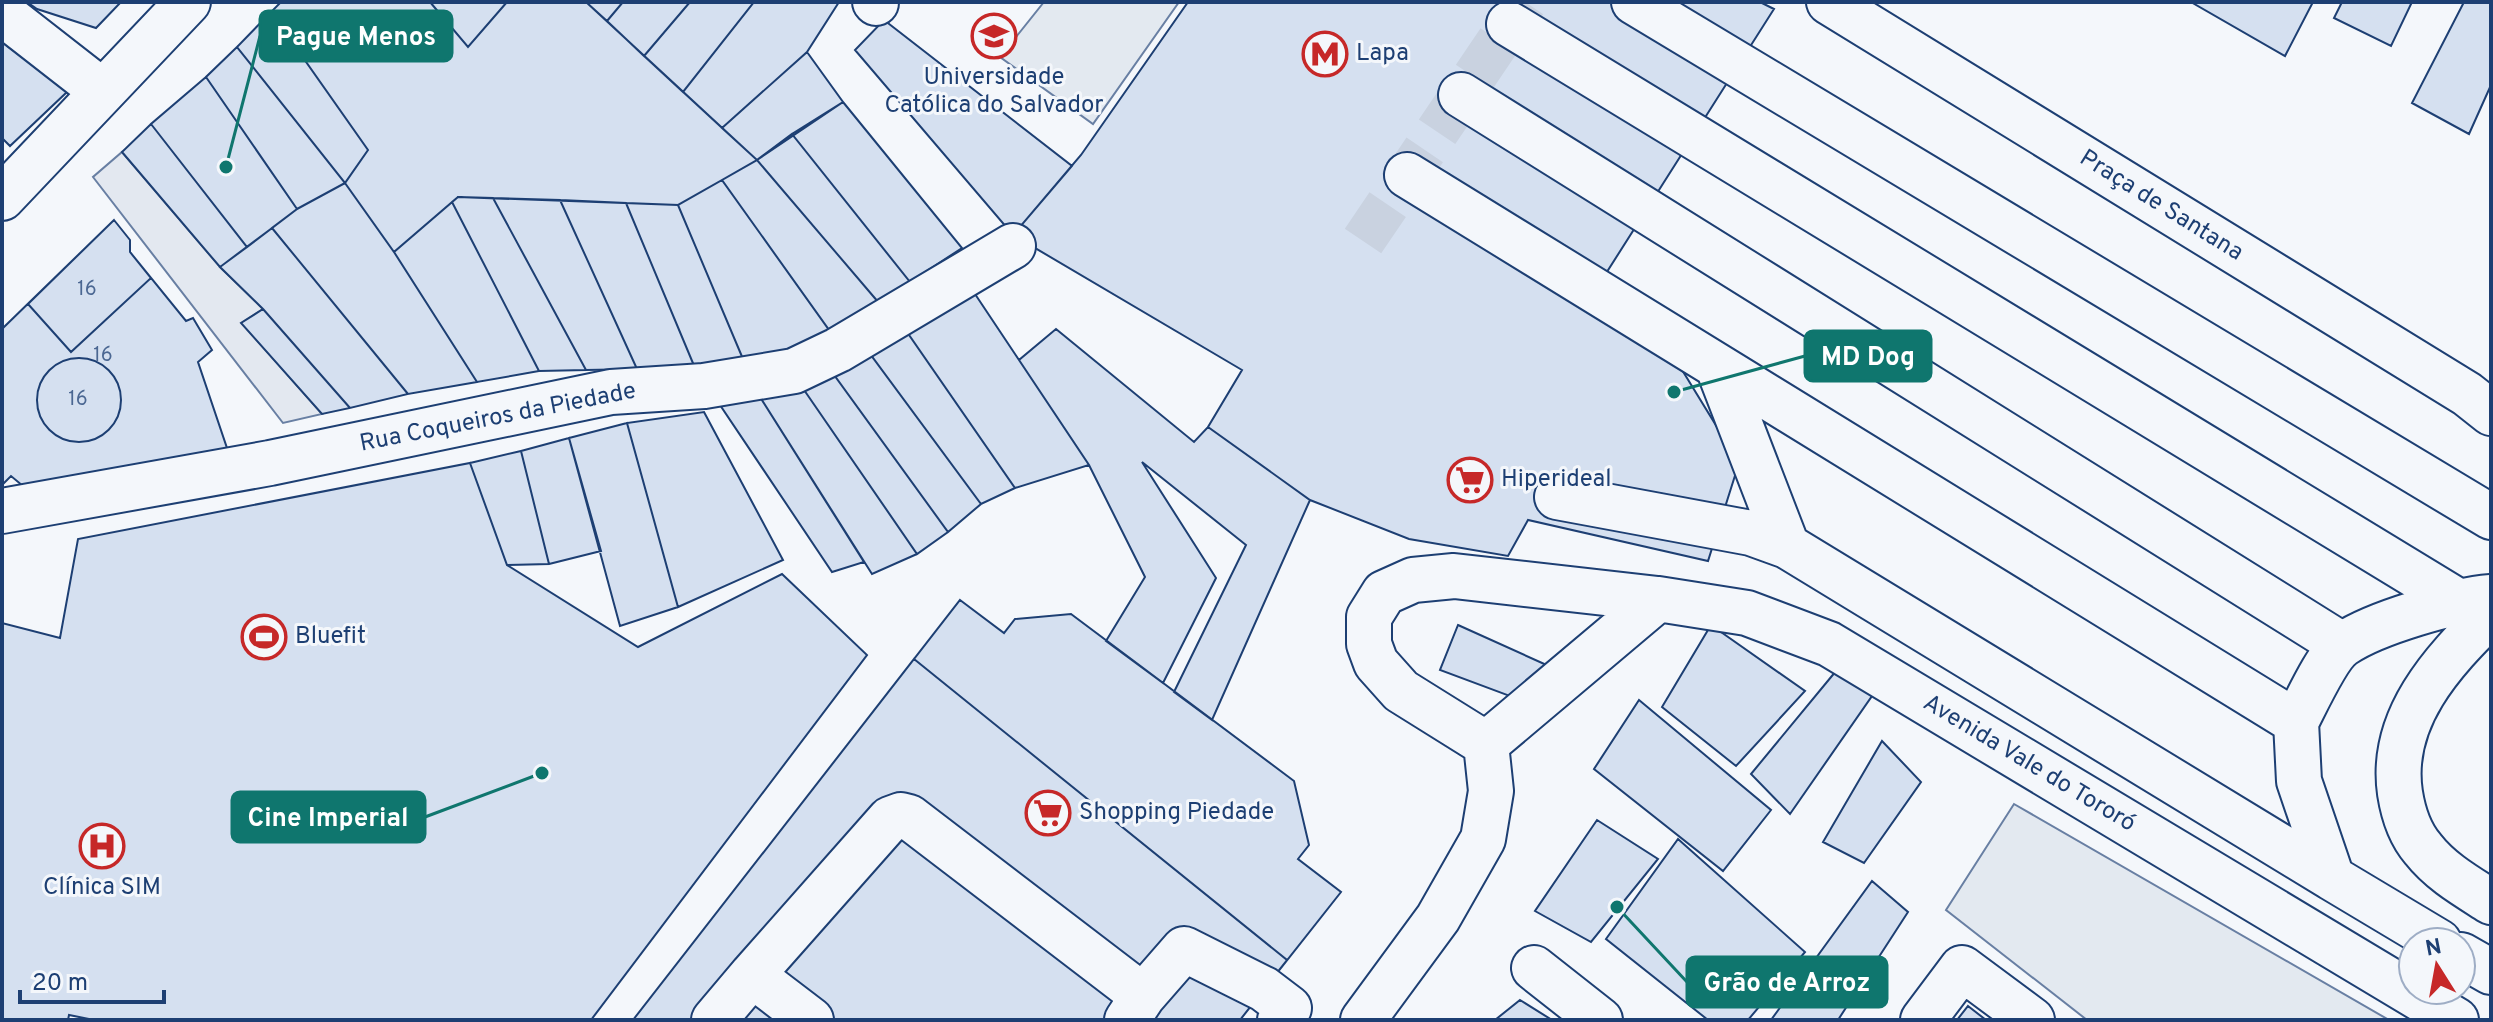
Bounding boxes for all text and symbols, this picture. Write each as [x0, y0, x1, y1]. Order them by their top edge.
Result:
callout: Pague Menos [260, 11, 452, 61]
school or university icon: Universidade Católica do Salvador [970, 12, 1018, 60]
text: Pague Menos [276, 22, 436, 55]
metro station icon: Lapa [1301, 30, 1349, 78]
place label: Lapa [1356, 39, 1409, 69]
place label: Universidade Católica do Salvador [884, 63, 1104, 121]
street label: Praça de Santana [2074, 144, 2248, 268]
house number: 16 [77, 277, 97, 303]
callout: MD Dog [1805, 331, 1931, 381]
text: MD Dog [1821, 342, 1915, 375]
house number: 16 [93, 343, 113, 369]
street label: Rua Coqueiros da Piedade [357, 376, 639, 460]
house number: 16 [68, 387, 88, 413]
supermarket icon: Hiperideal [1446, 456, 1494, 504]
place label: Hiperideal [1501, 465, 1612, 495]
sports icon: Bluefit [240, 613, 288, 661]
place label: Bluefit [295, 622, 366, 652]
street label: Avenida Vale do Tororó [1917, 689, 2141, 839]
supermarket icon: Shopping Piedade [1024, 789, 1072, 837]
callout: Cine Imperial [232, 792, 425, 842]
place label: Shopping Piedade [1079, 798, 1274, 828]
text: Cine Imperial [248, 803, 408, 836]
hospital icon: Clínica SIM [78, 822, 126, 870]
place label: Clínica SIM [43, 873, 161, 903]
north arrow [2397, 926, 2477, 1006]
text: N [2423, 934, 2444, 964]
scale bar [20, 954, 164, 1004]
callout: Grão de Arroz [1687, 957, 1887, 1007]
text: Grão de Arroz [1704, 968, 1870, 1001]
text: 20 m [32, 969, 88, 999]

